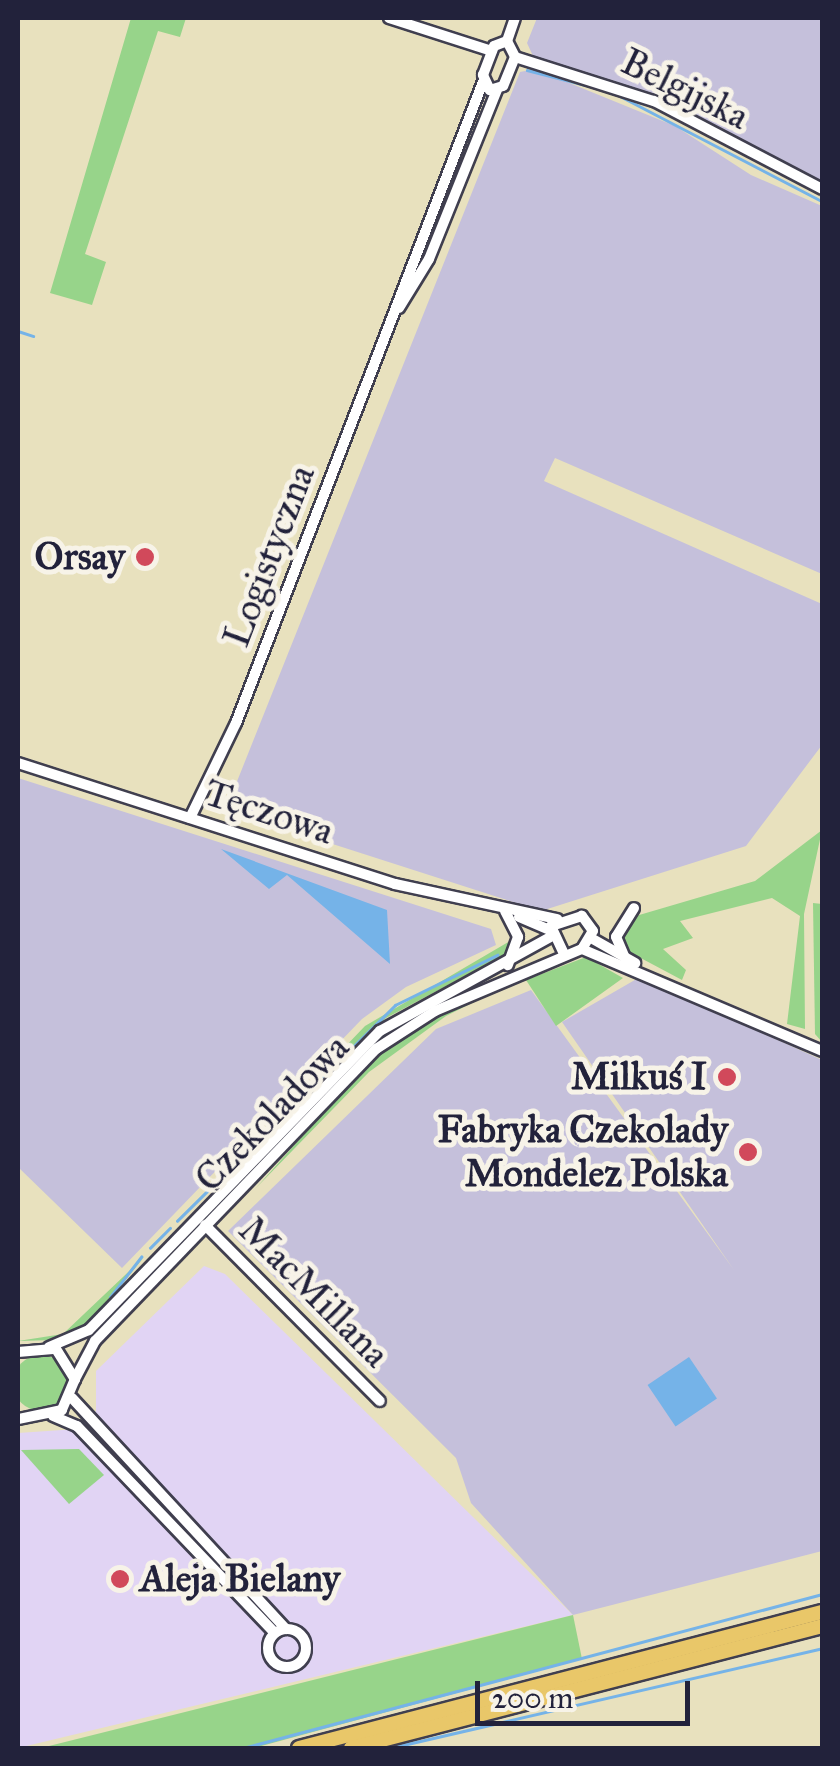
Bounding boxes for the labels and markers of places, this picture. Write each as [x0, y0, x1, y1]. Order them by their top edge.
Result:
place label: Orsay [35, 534, 125, 580]
marker: Orsay [134, 546, 156, 568]
place label: Milkuś I [571, 1054, 707, 1100]
marker: Milkuś I [716, 1066, 738, 1088]
place label: Fabryka Czekolady Mondelez Polska [437, 1107, 728, 1196]
marker: Fabryka Czekolady Mondelez Polska [737, 1141, 759, 1163]
place label: Aleja Bielany [140, 1556, 340, 1602]
marker: Aleja Bielany [109, 1568, 131, 1590]

